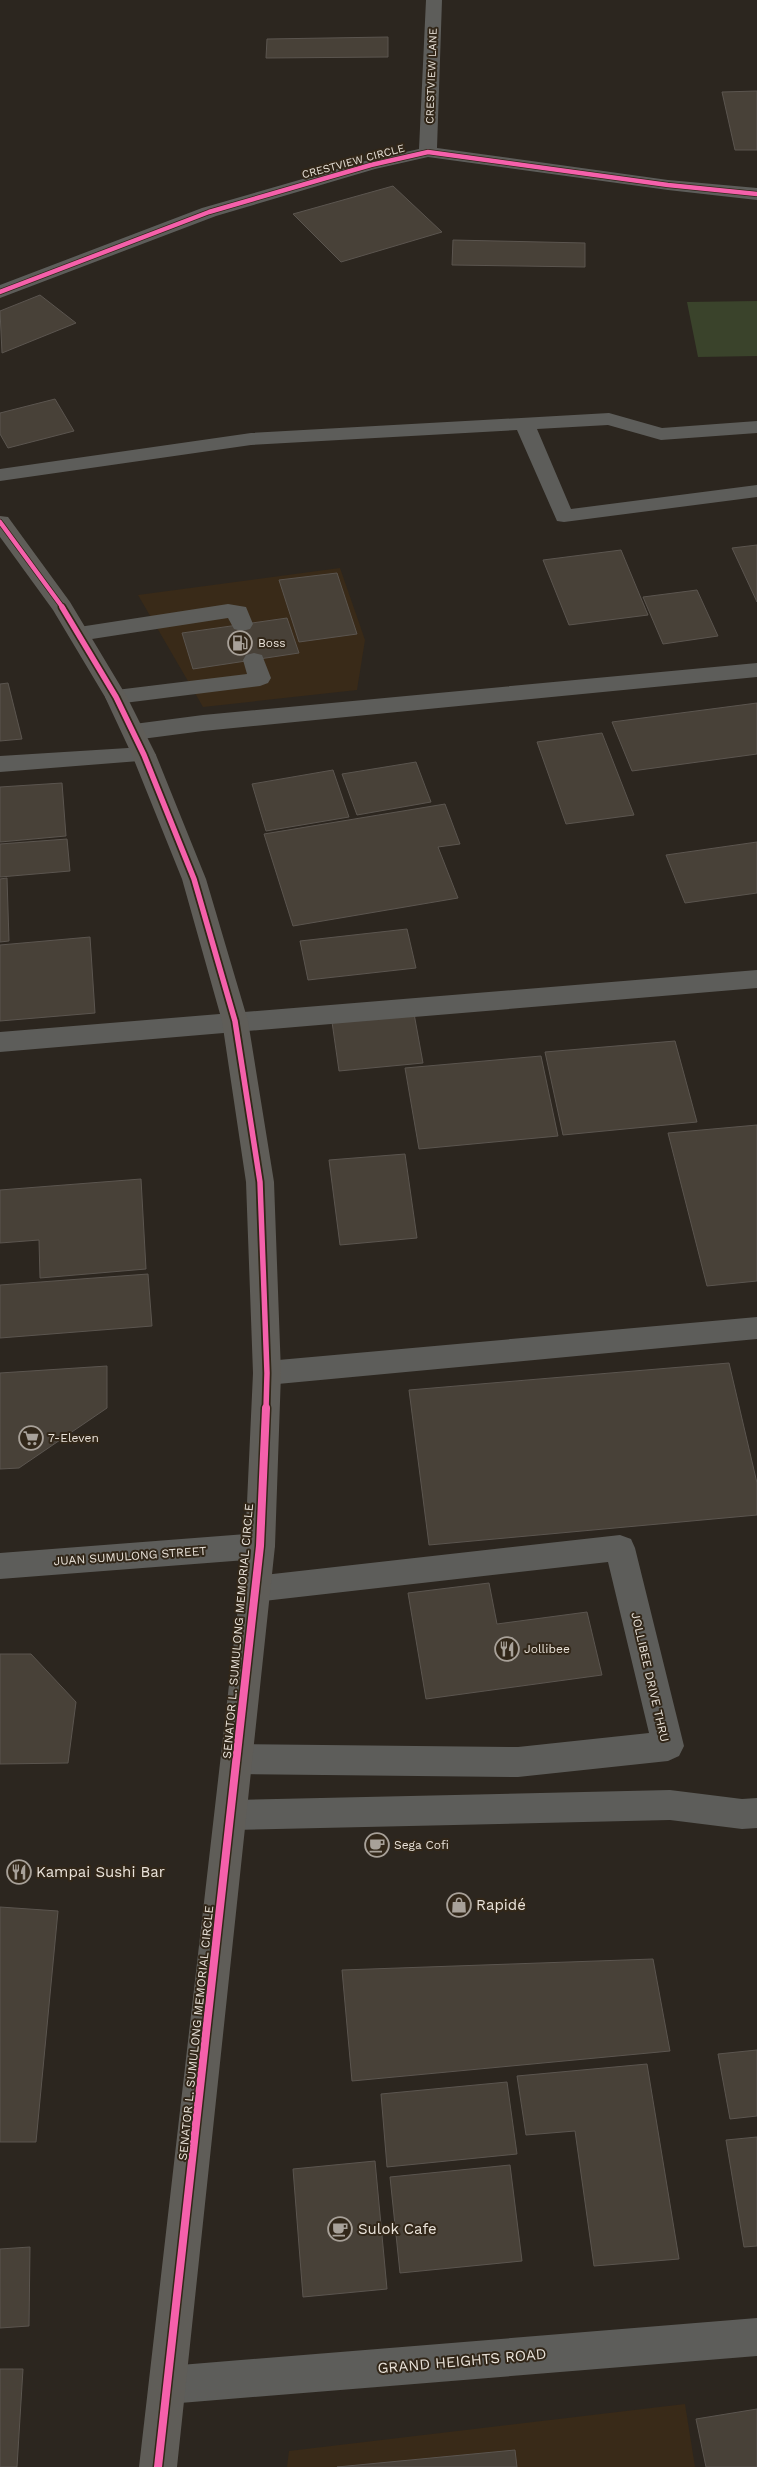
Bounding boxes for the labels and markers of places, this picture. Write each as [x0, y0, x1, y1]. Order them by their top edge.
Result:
fuel station icon: Boss [227, 630, 253, 656]
place label: Boss [258, 636, 286, 650]
supermarket icon: 7-Eleven [18, 1425, 44, 1451]
place label: 7-Eleven [48, 1431, 99, 1445]
restaurant icon: Jollibee [494, 1636, 520, 1662]
place label: Jollibee [524, 1642, 570, 1656]
cafe icon: Sega Cofi [364, 1832, 390, 1858]
place label: Sega Cofi [394, 1838, 449, 1852]
restaurant icon: Kampai Sushi Bar [6, 1859, 32, 1885]
place label: Kampai Sushi Bar [36, 1863, 165, 1881]
shop icon: Rapidé [446, 1892, 472, 1918]
place label: Rapidé [476, 1896, 526, 1914]
cafe icon: Sulok Cafe [327, 2216, 353, 2242]
place label: Sulok Cafe [358, 2220, 437, 2238]

